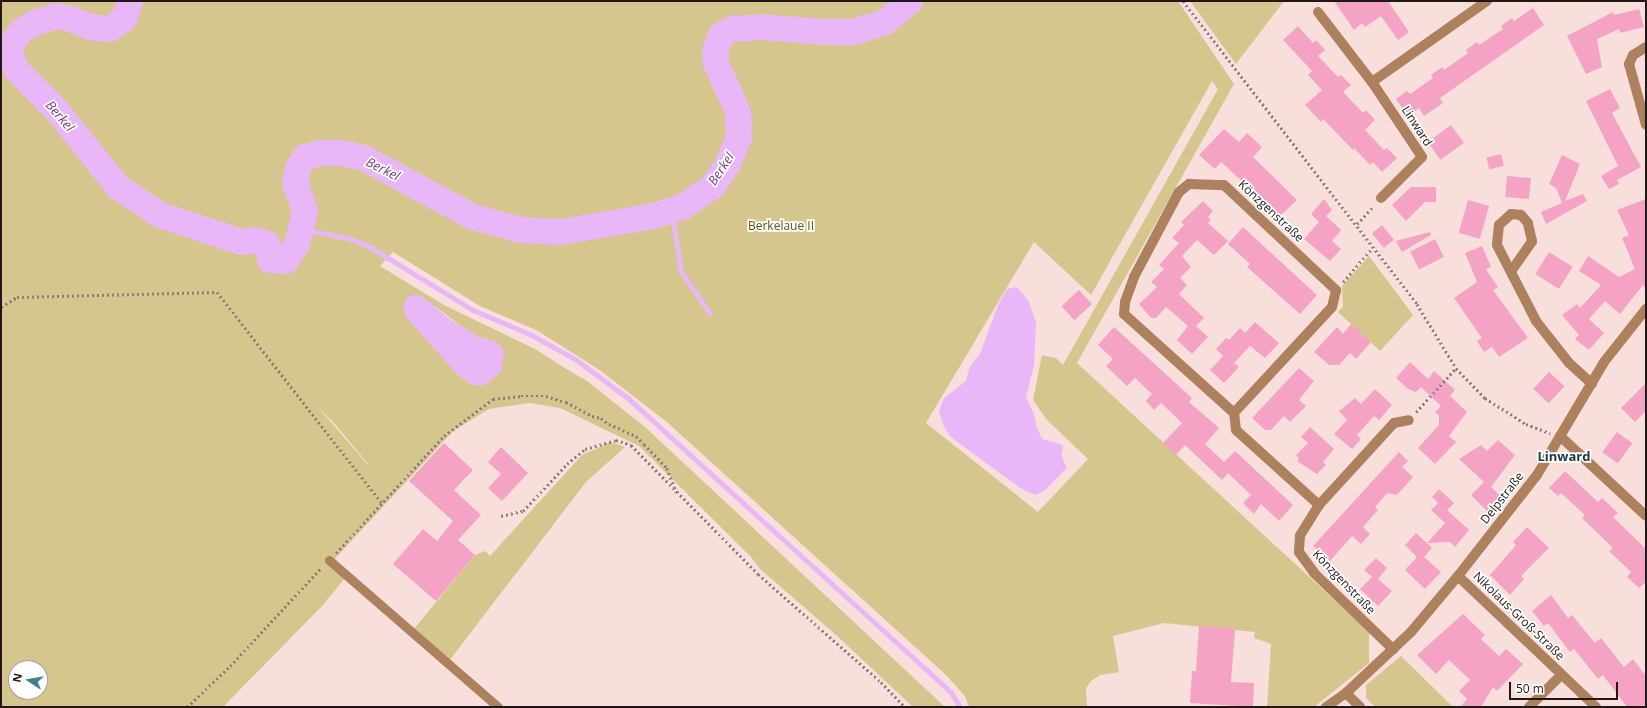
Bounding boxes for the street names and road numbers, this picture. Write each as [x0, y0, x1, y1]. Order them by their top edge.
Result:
street label: Linward [1399, 103, 1435, 149]
street label: Könzgenstraße [1235, 177, 1307, 245]
street label: Delpstraße [1477, 469, 1527, 527]
street label: Könzgenstraße [1310, 547, 1378, 617]
street label: Nikolaus-Groß-Straße [1470, 569, 1568, 663]

